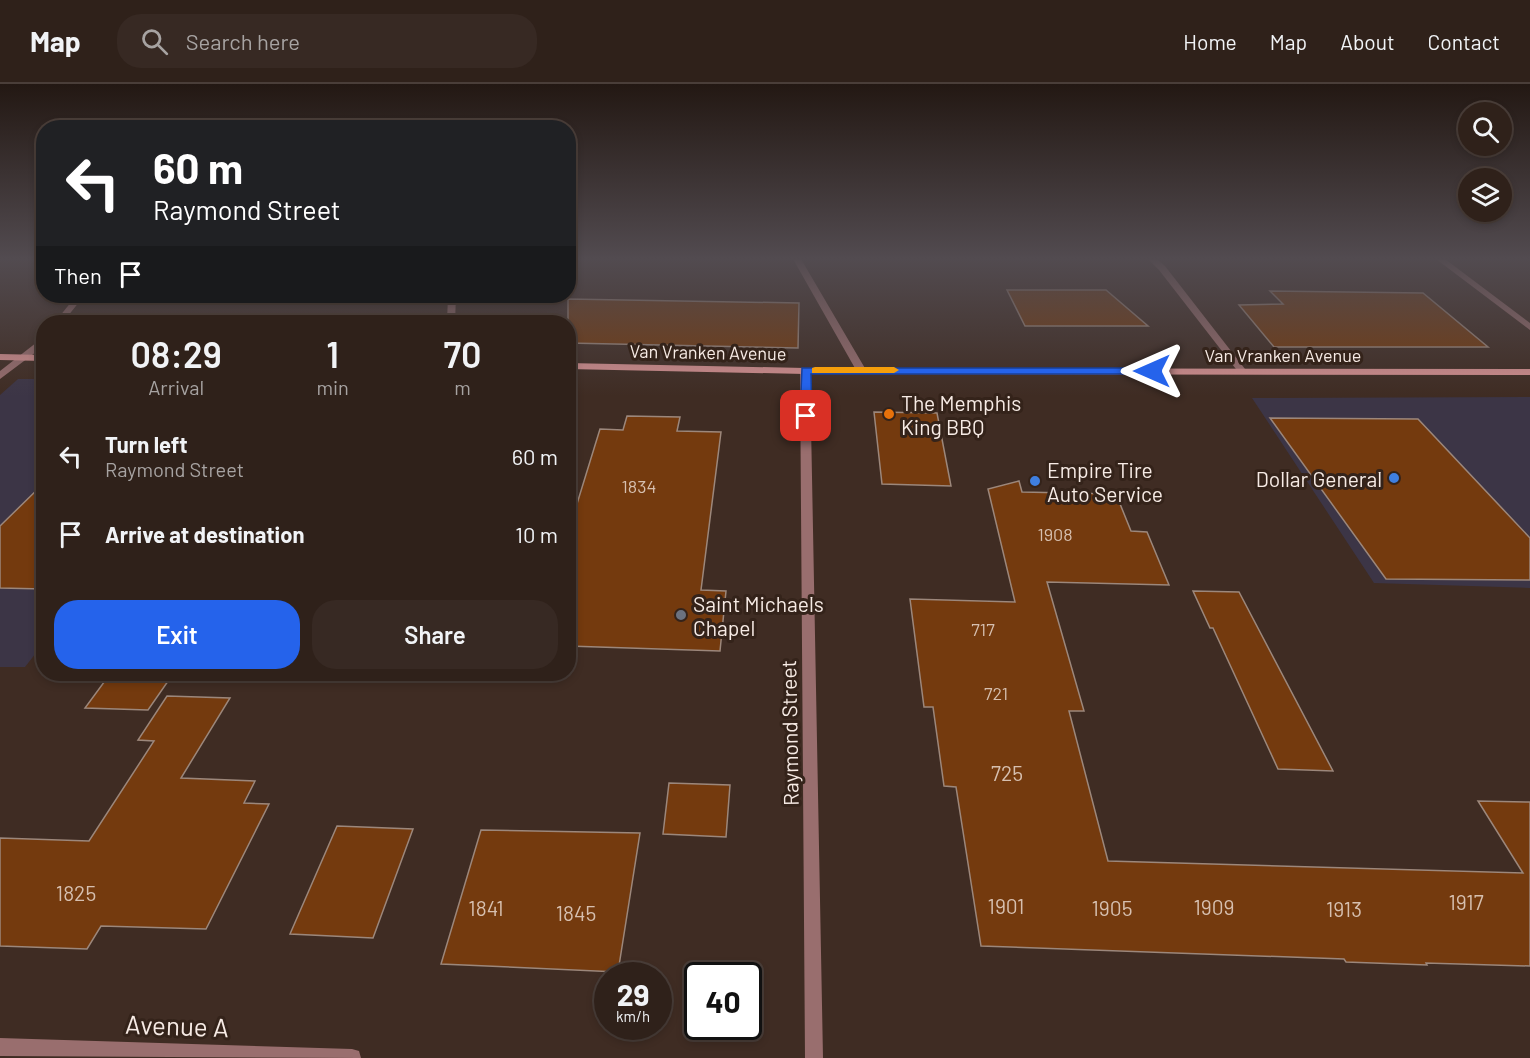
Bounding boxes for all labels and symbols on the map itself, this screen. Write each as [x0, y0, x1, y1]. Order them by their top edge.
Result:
position arrow [1120, 339, 1184, 403]
street label: Van Vranken Avenue [629, 340, 787, 364]
street label: Van Vranken Avenue [1205, 344, 1361, 366]
pin [780, 390, 831, 441]
place label: The Memphis King BBQ [901, 390, 1021, 439]
marker: The Memphis King BBQ [882, 407, 896, 421]
place label: Empire Tire Auto Service [1047, 457, 1163, 506]
place label: Dollar General [1256, 466, 1382, 491]
marker: Dollar General [1387, 471, 1401, 485]
marker: Empire Tire Auto Service [1028, 474, 1042, 488]
house number: 1834 [622, 475, 656, 497]
house number: 1908 [1037, 523, 1073, 545]
place label: Saint Michaels Chapel [693, 591, 824, 640]
marker: Saint Michaels Chapel [674, 608, 688, 622]
house number: 717 [971, 618, 995, 640]
street label: Raymond Street [775, 660, 803, 806]
house number: 721 [984, 682, 1008, 704]
house number: 725 [991, 760, 1023, 785]
house number: 1825 [56, 880, 96, 905]
house number: 1917 [1448, 889, 1484, 914]
house number: 1901 [988, 893, 1024, 918]
house number: 1909 [1193, 894, 1235, 919]
house number: 1841 [468, 895, 504, 920]
house number: 1905 [1092, 895, 1132, 920]
house number: 1913 [1326, 896, 1362, 921]
house number: 1845 [556, 900, 596, 925]
speed limit sign: 40 [684, 962, 762, 1040]
street label: Avenue A [125, 1008, 229, 1042]

